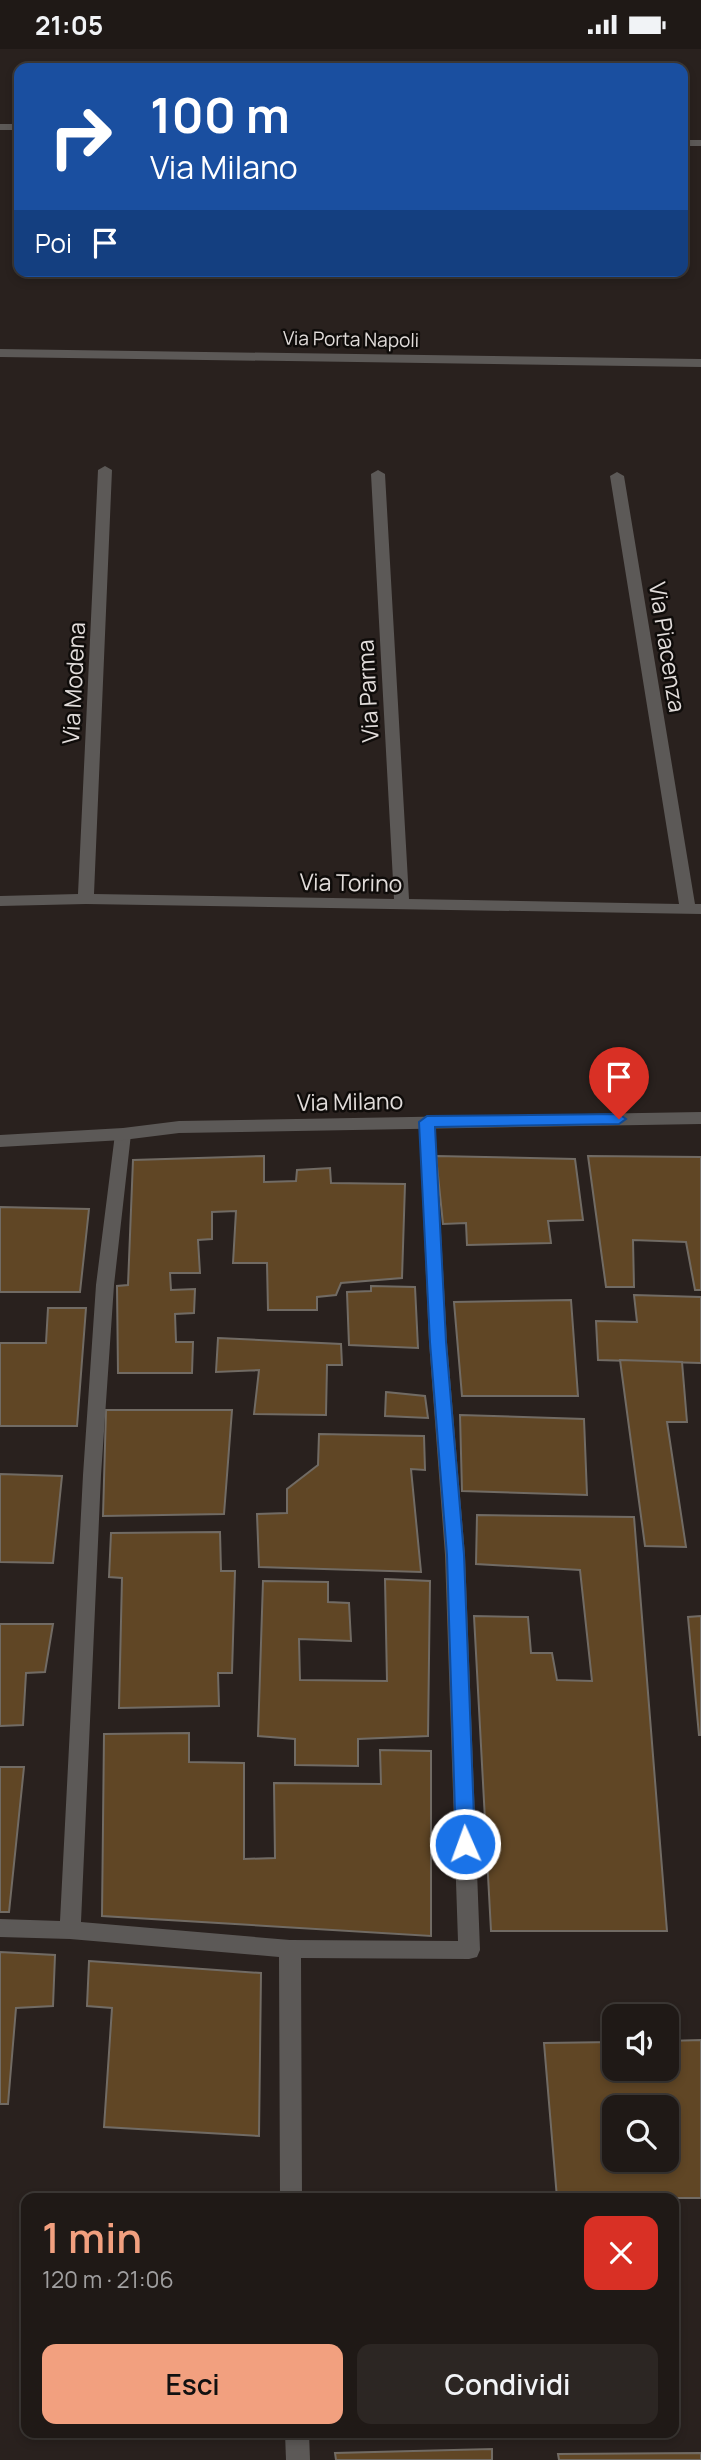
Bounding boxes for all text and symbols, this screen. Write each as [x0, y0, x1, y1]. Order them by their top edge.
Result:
text: 21:05 [35, 7, 103, 43]
text: 100 m [150, 81, 290, 148]
icon: right [35, 91, 126, 182]
text: Via Milano [150, 145, 298, 189]
icon: arrive [86, 224, 124, 262]
text: Poi [35, 225, 72, 261]
street label: Via Porta Napoli [283, 325, 419, 353]
street label: Via Piacenza [642, 579, 694, 715]
street label: Via Modena [54, 621, 92, 745]
street label: Via Parma [348, 639, 386, 743]
street label: Via Torino [299, 865, 403, 899]
pin [589, 1047, 649, 1119]
icon: arrive [600, 1058, 638, 1096]
street label: Via Milano [297, 1084, 403, 1118]
position arrow [428, 1807, 502, 1881]
map controls [602, 2004, 679, 2172]
button: sound [602, 2004, 679, 2081]
button: search [602, 2095, 679, 2172]
text: 1 min [42, 2208, 142, 2266]
button: close [584, 2216, 658, 2290]
text: 120 m · 21:06 [42, 2263, 174, 2295]
button: Esci [42, 2344, 343, 2424]
button: Condividi [357, 2344, 658, 2424]

